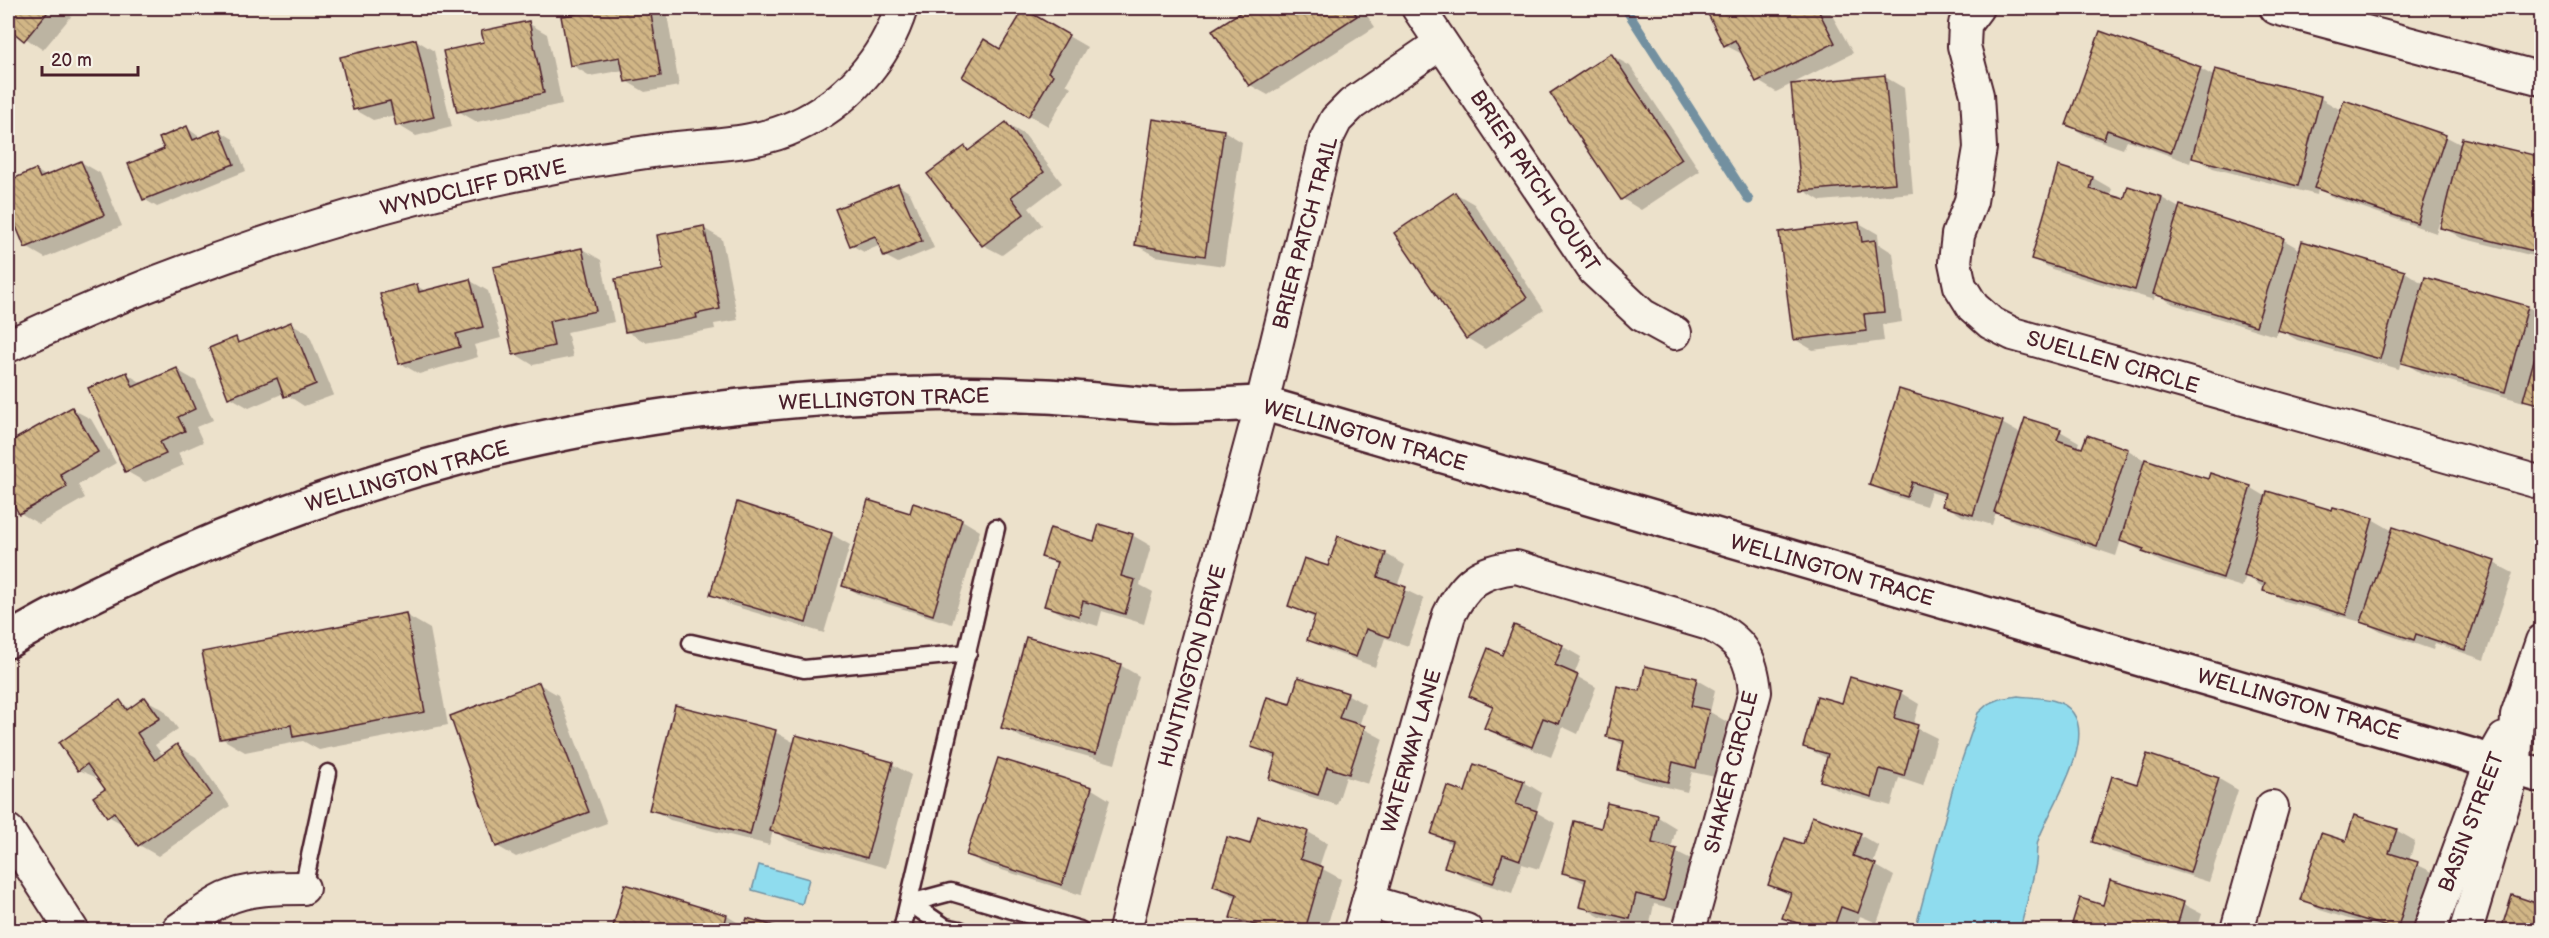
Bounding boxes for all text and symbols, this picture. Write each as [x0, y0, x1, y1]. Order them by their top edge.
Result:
scale bar [42, 39, 138, 77]
text: 20 m [51, 50, 92, 71]
street label: BRIER PATCH COURT [1464, 86, 1605, 277]
street label: BRIER PATCH TRAIL [1268, 134, 1343, 332]
street label: WYNDCLIFF DRIVE [378, 154, 569, 221]
street label: SUELLEN CIRCLE [2024, 326, 2202, 399]
street label: WELLINGTON TRACE [778, 383, 990, 416]
street label: WELLINGTON TRACE [1260, 394, 1470, 477]
street label: WELLINGTON TRACE [302, 435, 512, 518]
street label: WELLINGTON TRACE [1727, 529, 1937, 612]
street label: HUNTINGTON DRIVE [1153, 562, 1232, 770]
street label: WELLINGTON TRACE [2194, 663, 2404, 746]
street label: WATERWAY LANE [1376, 666, 1447, 836]
street label: SHAKER CIRCLE [1699, 689, 1764, 856]
street label: BASIN STREET [2433, 748, 2510, 896]

